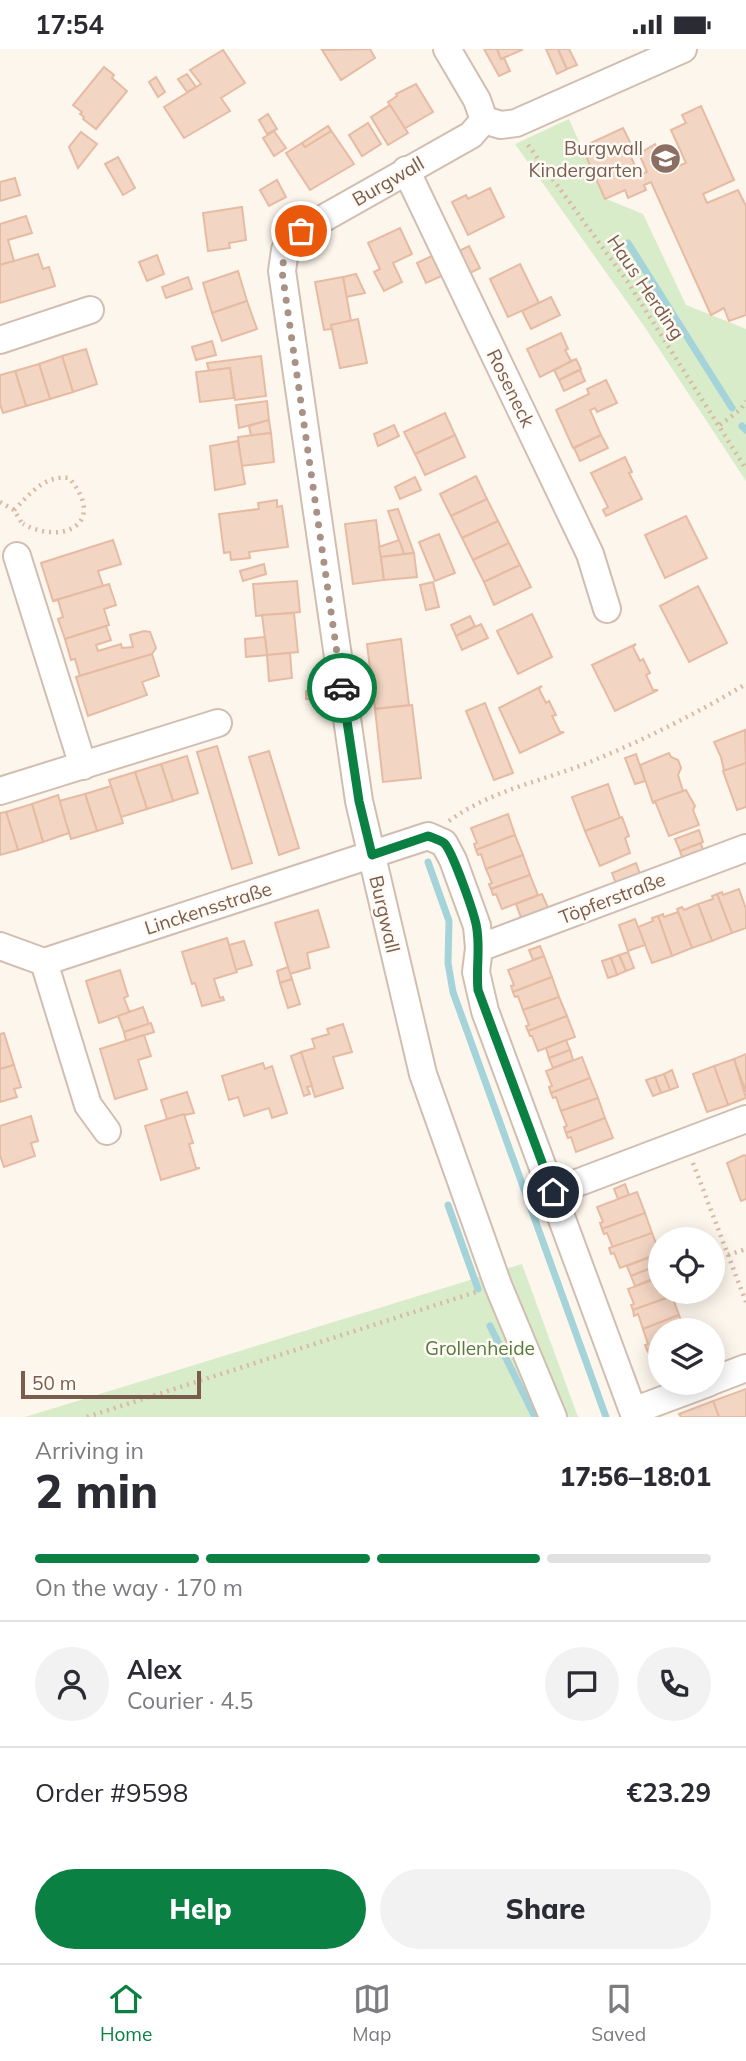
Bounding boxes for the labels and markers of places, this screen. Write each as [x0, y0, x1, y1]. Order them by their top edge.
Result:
place label: Burgwall Kindergarten [529, 136, 643, 182]
school or university icon: Burgwall Kindergarten [649, 142, 683, 176]
pin [271, 201, 331, 261]
pin [523, 1162, 583, 1222]

